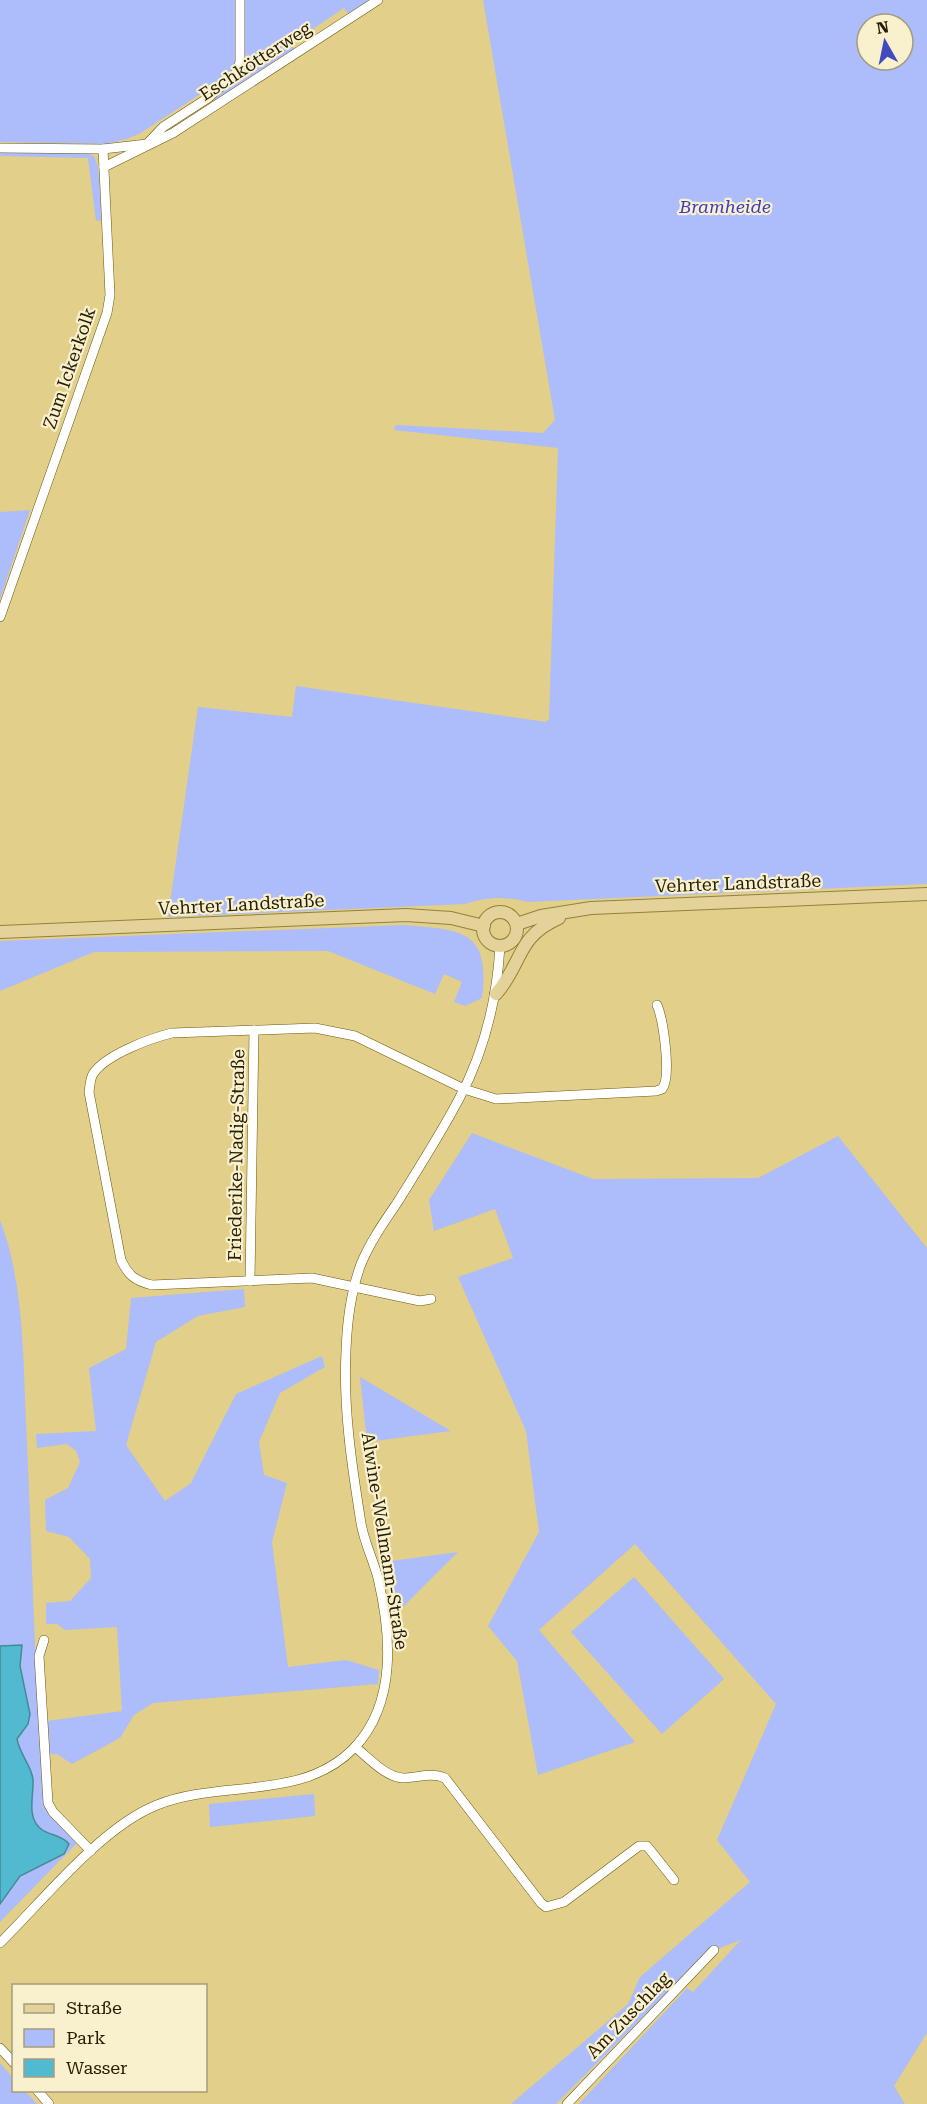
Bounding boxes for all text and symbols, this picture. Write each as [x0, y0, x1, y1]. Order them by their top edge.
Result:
north arrow [855, 12, 915, 72]
street label: Eschkötterweg [195, 17, 316, 105]
text: N [875, 17, 890, 38]
park label: Bramheide [678, 196, 771, 217]
street label: Zum Ickerkolk [38, 304, 100, 432]
street label: Vehrter Landstraße [654, 870, 822, 896]
street label: Vehrter Landstraße [157, 889, 325, 919]
street label: Friederike-Nadig-Straße [224, 1049, 248, 1261]
street label: Alwine-Wellmann-Straße [357, 1431, 413, 1651]
street label: Am Zuschlag [582, 1967, 675, 2062]
legend [12, 1984, 207, 2092]
text: Straße [66, 1997, 122, 2018]
text: Park [66, 2027, 106, 2048]
text: Wasser [66, 2057, 127, 2078]

